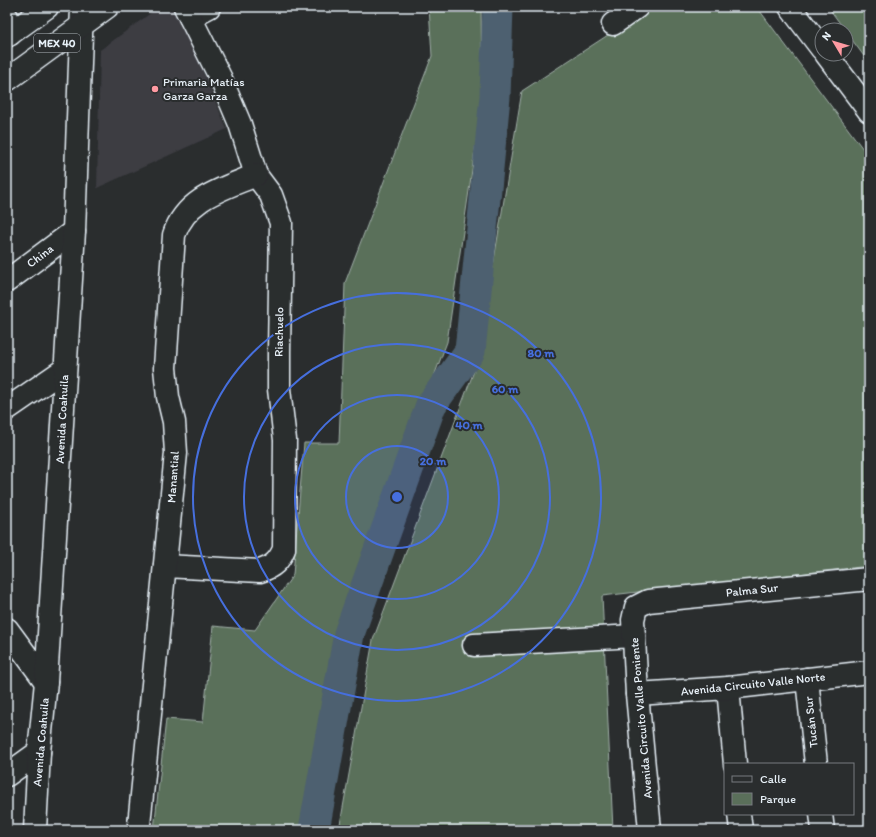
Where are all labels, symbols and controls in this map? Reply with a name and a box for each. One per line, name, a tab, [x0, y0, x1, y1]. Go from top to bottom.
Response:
north arrow	[814, 22, 854, 62]
text: N	[819, 29, 834, 43]
road number: MEX 40	[34, 34, 80, 52]
place label: Primaria Matías Garza Garza	[163, 75, 245, 103]
marker: Primaria Matías Garza Garza	[150, 84, 160, 94]
street label: China	[24, 241, 56, 270]
street label: Riachuelo	[272, 307, 286, 357]
text: 80 m	[528, 346, 555, 360]
street label: Avenida Coahuila	[53, 374, 71, 464]
text: 60 m	[492, 382, 519, 396]
text: 40 m	[455, 418, 484, 432]
street label: Manantial	[164, 450, 182, 503]
text: 20 m	[420, 454, 447, 468]
centre of rings	[390, 490, 404, 504]
street label: Palma Sur	[725, 580, 779, 600]
street label: Avenida Circuito Valle Poniente	[627, 637, 655, 799]
street label: Avenida Circuito Valle Norte	[680, 669, 826, 699]
street label: Tucán Sur	[801, 695, 821, 748]
street label: Avenida Coahuila	[30, 697, 52, 787]
legend	[724, 763, 854, 815]
text: Calle	[760, 772, 787, 786]
text: Parque	[760, 792, 796, 806]

